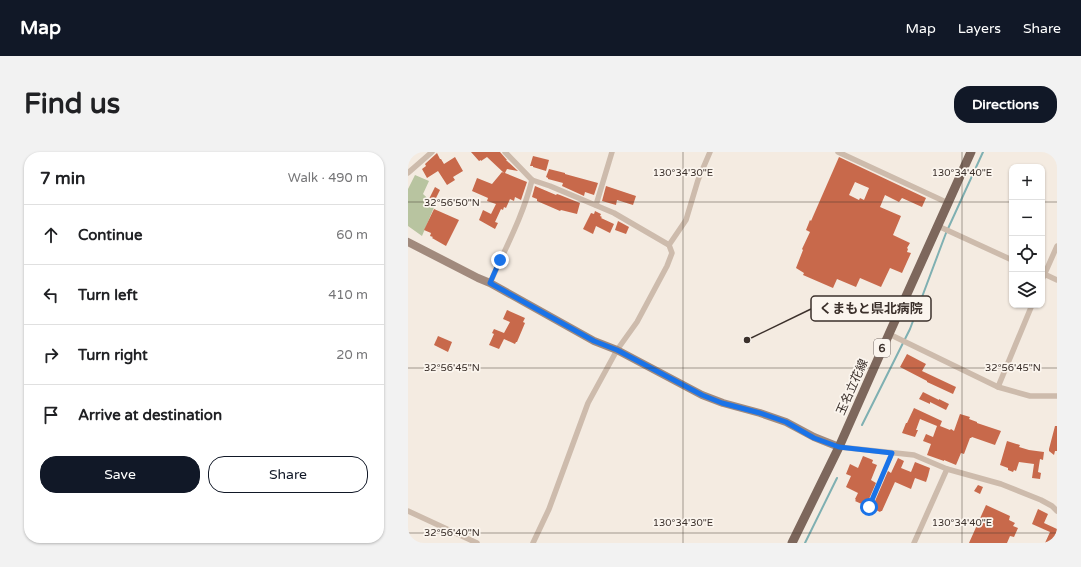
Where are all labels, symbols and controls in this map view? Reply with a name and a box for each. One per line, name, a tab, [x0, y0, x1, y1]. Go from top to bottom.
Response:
text: Map	[20, 17, 61, 39]
text: Map	[906, 20, 936, 37]
text: Layers	[958, 20, 1001, 37]
text: Share	[1023, 20, 1061, 37]
button: Directions	[954, 86, 1057, 123]
text: Find us	[24, 87, 120, 121]
map controls	[1009, 164, 1045, 308]
button: +	[1009, 164, 1045, 200]
text: 130°34'30"E	[653, 167, 713, 179]
text: 130°34'40"E	[932, 167, 992, 179]
text: 7 min	[40, 168, 85, 189]
text: Walk · 490 m	[288, 170, 368, 186]
text: 32°56'50"N	[424, 197, 480, 209]
button: −	[1009, 200, 1045, 236]
icon: ahead	[40, 224, 62, 246]
text: Continue	[78, 226, 142, 244]
text: 60 m	[336, 227, 368, 243]
button: locate	[1009, 236, 1045, 272]
route end	[491, 251, 509, 269]
button: layers	[1009, 272, 1045, 308]
icon: left	[40, 284, 62, 306]
text: Turn left	[78, 286, 138, 304]
text: 410 m	[328, 287, 368, 303]
callout: くまもと県北病院	[811, 296, 931, 321]
text: くまもと県北病院	[819, 301, 923, 317]
road number: 6	[874, 339, 890, 357]
icon: right	[40, 344, 62, 366]
text: Turn right	[78, 346, 148, 364]
text: 20 m	[336, 347, 368, 363]
street label: 玉名立花線	[833, 357, 871, 417]
text: 32°56'45"N	[424, 362, 480, 374]
text: 32°56'45"N	[985, 362, 1041, 374]
icon: arrive	[40, 404, 62, 426]
text: Arrive at destination	[78, 406, 222, 424]
button: Save	[40, 456, 200, 493]
button: Share	[208, 456, 368, 493]
route start	[860, 498, 878, 516]
text: 130°34'30"E	[653, 517, 713, 529]
text: 130°34'40"E	[932, 517, 992, 529]
text: 32°56'40"N	[424, 527, 480, 539]

